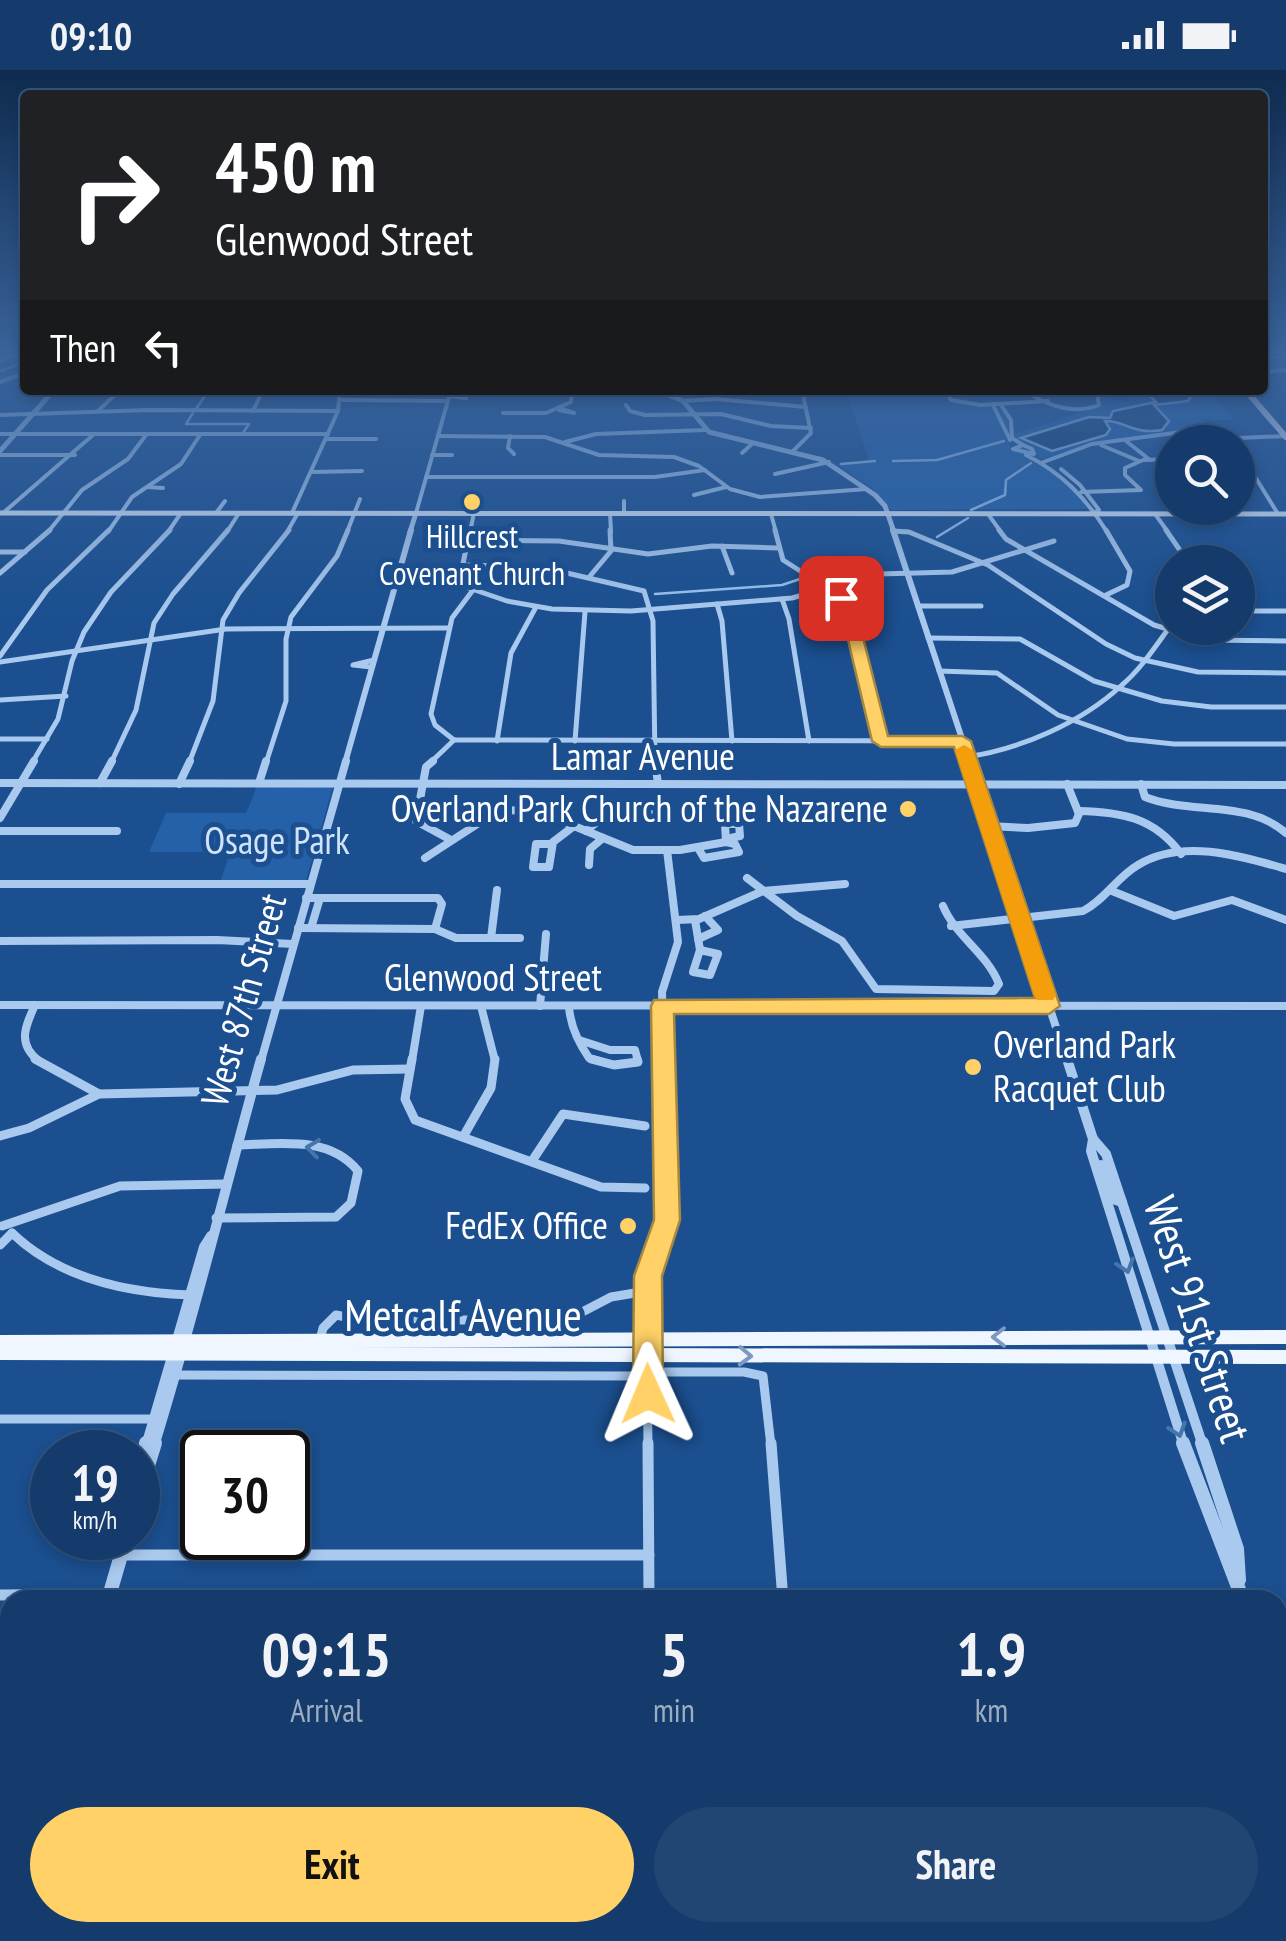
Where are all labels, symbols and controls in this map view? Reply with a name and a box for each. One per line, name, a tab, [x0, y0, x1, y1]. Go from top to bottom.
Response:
text: 09:10	[50, 11, 132, 60]
text: 450 m	[215, 121, 376, 211]
icon: right	[50, 130, 180, 260]
text: Glenwood Street	[215, 209, 473, 267]
icon: left	[136, 320, 191, 375]
text: Then	[50, 323, 116, 372]
map controls	[1155, 425, 1255, 645]
button: search	[1155, 425, 1255, 525]
marker: Hillcrest Covenant Church	[461, 491, 483, 513]
place label: Hillcrest Covenant Church	[379, 515, 565, 594]
button: layers	[1155, 545, 1255, 645]
pin	[799, 556, 884, 641]
icon: arrive	[814, 571, 869, 626]
street label: Lamar Avenue	[551, 731, 735, 780]
place label: Overland Park Church of the Nazarene	[391, 783, 888, 832]
marker: Overland Park Church of the Nazarene	[897, 798, 919, 820]
park label: Osage Park	[204, 815, 350, 864]
street label: West 87th Street	[189, 887, 296, 1112]
street label: Glenwood Street	[384, 952, 603, 1001]
place label: Overland Park Racquet Club	[993, 1019, 1176, 1112]
marker: Overland Park Racquet Club	[962, 1056, 984, 1078]
one-way arrow	[305, 1138, 321, 1159]
street label: West 91st Street	[1132, 1188, 1266, 1450]
place label: FedEx Office	[445, 1200, 608, 1249]
marker: FedEx Office	[617, 1215, 639, 1237]
one-way arrow	[1115, 1256, 1135, 1273]
street label: Metcalf Avenue	[344, 1285, 582, 1343]
one-way arrow	[991, 1326, 1006, 1348]
position arrow	[596, 1342, 700, 1446]
one-way arrow	[737, 1345, 753, 1366]
one-way arrow	[1167, 1421, 1187, 1438]
speed limit sign: 30	[180, 1430, 310, 1560]
text: 19	[71, 1450, 119, 1515]
text: km/h	[73, 1504, 117, 1536]
text: 09:15	[262, 1615, 391, 1693]
text: 5	[659, 1615, 688, 1693]
text: 1.9	[956, 1615, 1026, 1693]
text: Arrival	[290, 1689, 363, 1731]
text: min	[653, 1689, 695, 1731]
text: km	[975, 1689, 1008, 1731]
button: Exit	[30, 1807, 634, 1922]
button: Share	[654, 1807, 1258, 1922]

